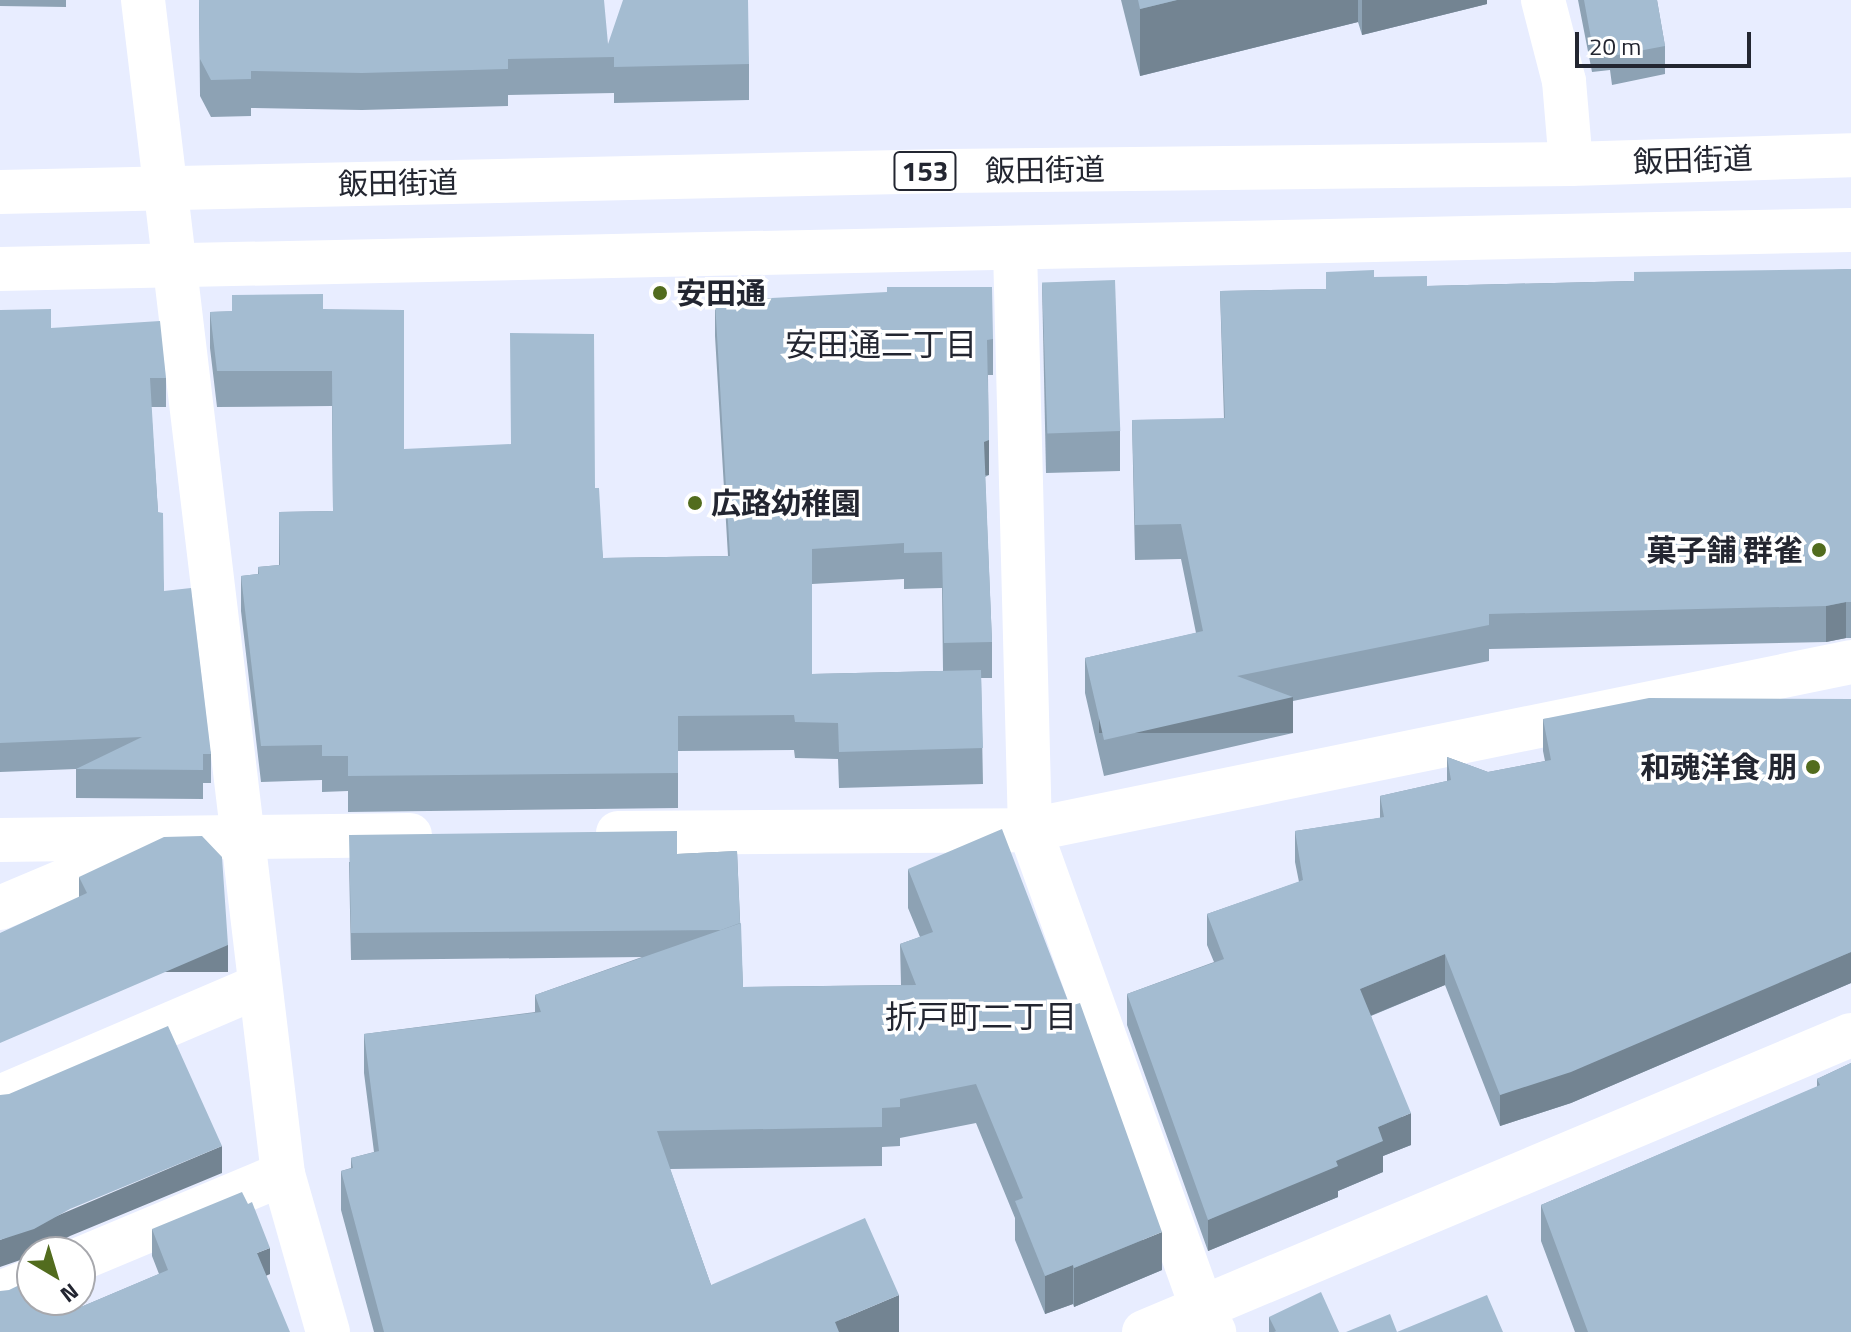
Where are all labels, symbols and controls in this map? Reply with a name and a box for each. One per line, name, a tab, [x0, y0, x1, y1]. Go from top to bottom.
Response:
scale bar	[1579, 16, 1755, 66]
text: 20 m	[1589, 28, 1641, 64]
street label: 飯田街道	[1632, 140, 1754, 180]
road number: 153	[893, 147, 957, 195]
street label: 飯田街道	[985, 151, 1105, 189]
street label: 飯田街道	[338, 164, 458, 202]
place label: 安田通	[676, 275, 766, 311]
marker: 安田通	[651, 284, 669, 302]
district label: 安田通二丁目	[785, 325, 977, 363]
place label: 広路幼稚園	[711, 485, 861, 521]
marker: 広路幼稚園	[686, 494, 704, 512]
place label: 菓子舗 群雀	[1646, 532, 1803, 568]
marker: 菓子舗 群雀	[1810, 541, 1828, 559]
place label: 和魂洋食 朋	[1640, 749, 1797, 785]
marker: 和魂洋食 朋	[1804, 758, 1822, 776]
district label: 折戸町二丁目	[885, 997, 1077, 1035]
north arrow	[16, 1236, 96, 1316]
text: N	[53, 1275, 86, 1311]

